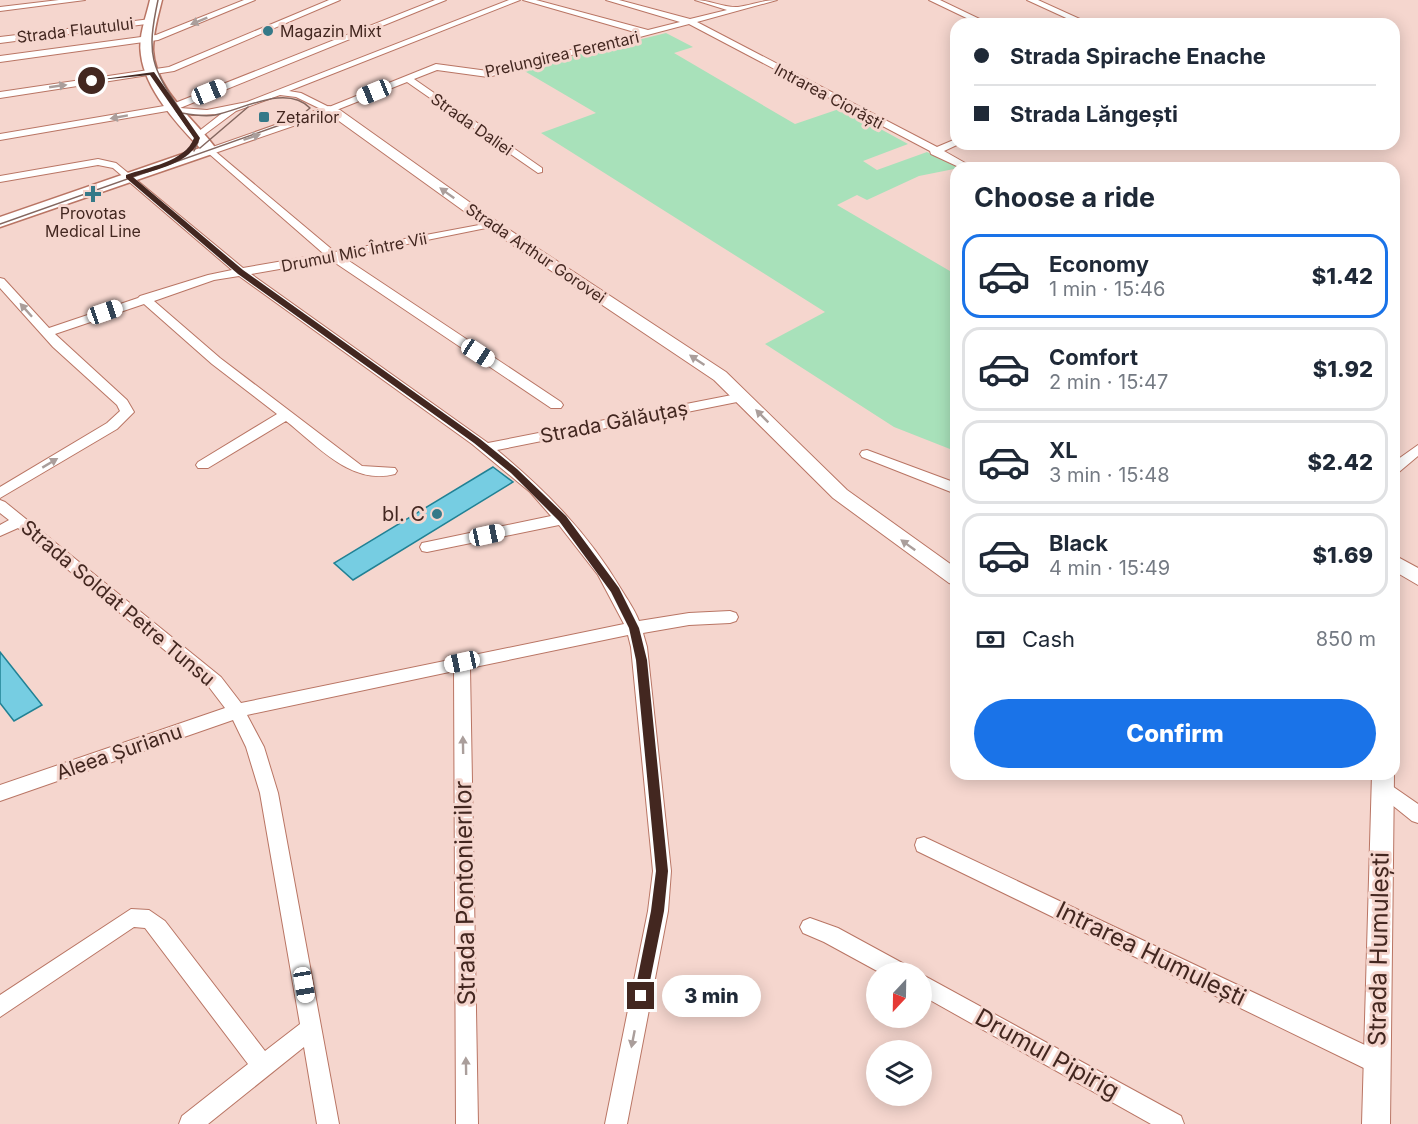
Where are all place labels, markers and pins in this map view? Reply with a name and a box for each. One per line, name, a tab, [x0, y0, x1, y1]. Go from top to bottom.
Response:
place label: Magazin Mixt	[280, 21, 382, 41]
marker: Magazin Mixt	[261, 24, 275, 38]
place label: Zețarilor	[276, 107, 339, 127]
marker: Zețarilor	[257, 110, 271, 124]
marker: Provotas Medical Line	[86, 187, 100, 201]
place label: Provotas Medical Line	[45, 203, 141, 241]
place label: bl. C	[382, 502, 425, 526]
marker: bl. C	[430, 507, 444, 521]

